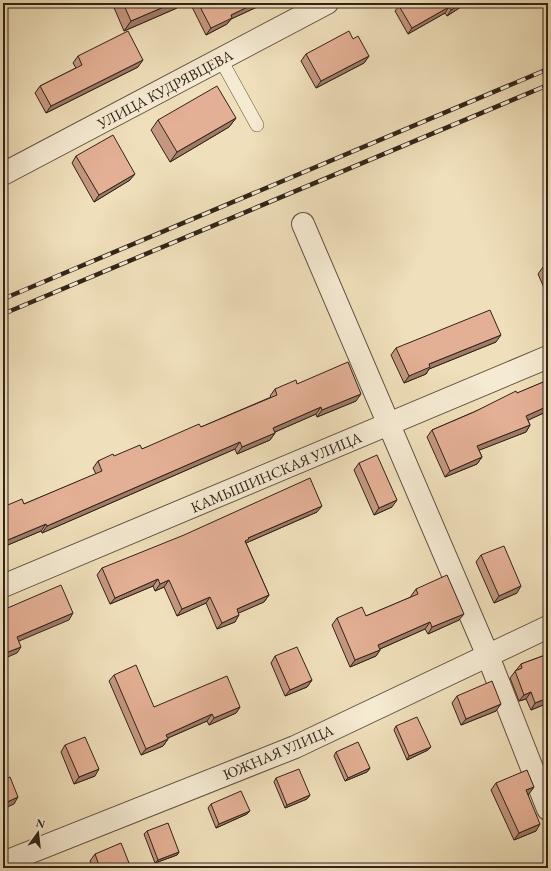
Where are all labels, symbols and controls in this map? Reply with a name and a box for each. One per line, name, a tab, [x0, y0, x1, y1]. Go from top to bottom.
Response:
street label: УЛИЦА КУДРЯВЦЕВА	[93, 45, 237, 133]
street label: КАМЫШИНСКАЯ УЛИЦА	[188, 427, 365, 517]
street label: ЮЖНАЯ УЛИЦА	[220, 720, 337, 784]
north arrow	[18, 813, 58, 853]
text: N	[34, 815, 47, 831]

